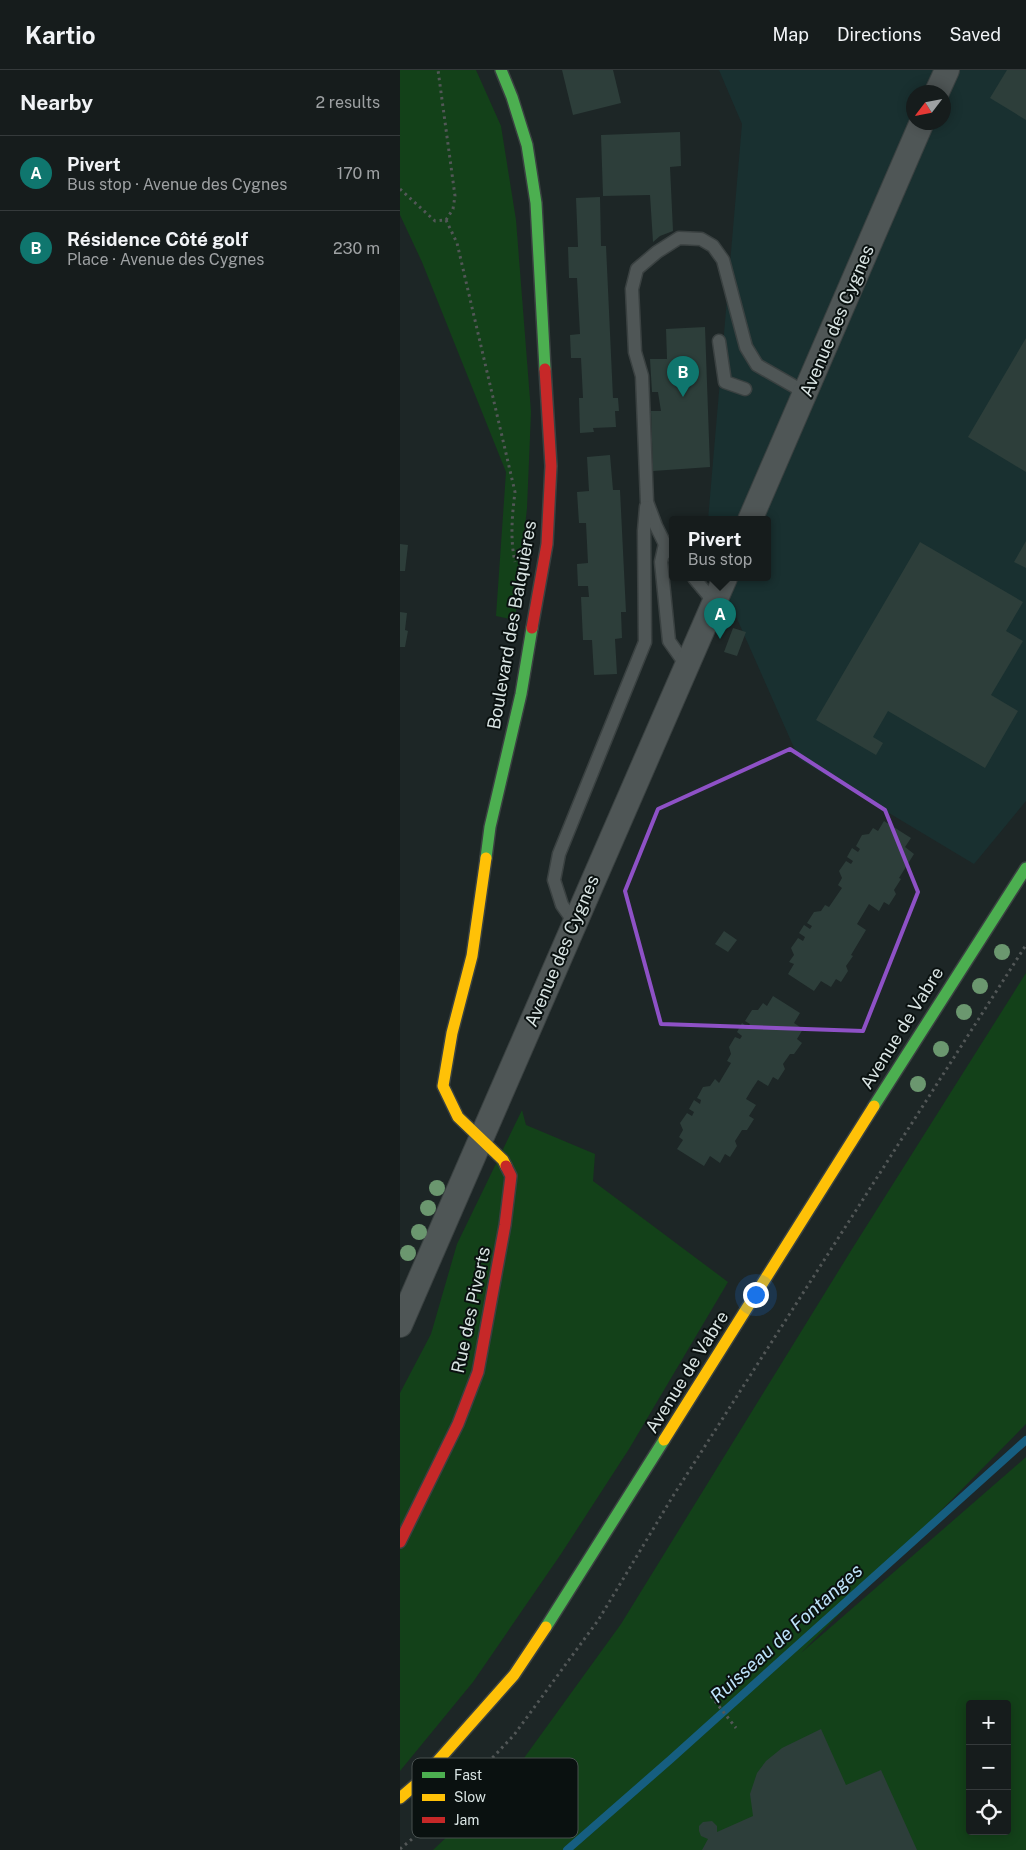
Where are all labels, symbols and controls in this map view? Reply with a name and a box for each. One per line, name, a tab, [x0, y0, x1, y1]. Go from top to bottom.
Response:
text: Kartio	[25, 21, 96, 49]
text: Map	[772, 24, 809, 45]
text: Directions	[837, 24, 922, 45]
text: Saved	[950, 24, 1001, 45]
north arrow	[906, 85, 951, 130]
text: Nearby	[20, 90, 93, 115]
text: 2 results	[315, 93, 380, 112]
text: Pivert	[67, 153, 121, 175]
text: A	[30, 164, 42, 183]
text: 170 m	[337, 164, 380, 183]
text: Bus stop · Avenue des Cygnes	[67, 175, 287, 194]
text: Résidence Côté golf	[67, 228, 248, 250]
text: B	[31, 239, 41, 258]
text: 230 m	[333, 239, 380, 258]
street label: Avenue des Cygnes	[795, 242, 878, 400]
text: Place · Avenue des Cygnes	[67, 250, 264, 269]
pin: B	[667, 356, 699, 397]
popup	[669, 516, 771, 581]
street label: Boulevard des Balquières	[483, 519, 540, 731]
text: Pivert	[688, 528, 741, 550]
text: Bus stop	[688, 550, 752, 569]
pin: A	[704, 598, 736, 639]
street label: Avenue des Cygnes	[520, 872, 603, 1030]
street label: Avenue de Vabre	[856, 963, 948, 1093]
street label: Rue des Piverts	[447, 1245, 494, 1375]
your location	[743, 1282, 769, 1308]
street label: Avenue de Vabre	[641, 1307, 733, 1437]
water label: Ruisseau de Fontanges	[706, 1559, 866, 1707]
map controls	[966, 1700, 1011, 1835]
button: +	[966, 1700, 1011, 1745]
button: −	[966, 1745, 1011, 1790]
legend	[412, 1758, 578, 1838]
text: Fast	[454, 1767, 482, 1783]
text: Slow	[454, 1789, 486, 1805]
button: locate	[966, 1790, 1011, 1835]
text: Jam	[454, 1812, 479, 1828]

